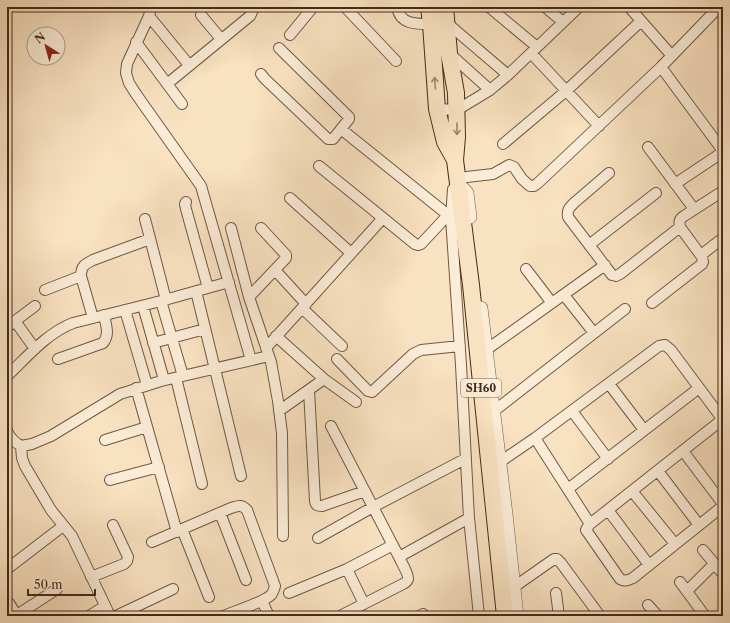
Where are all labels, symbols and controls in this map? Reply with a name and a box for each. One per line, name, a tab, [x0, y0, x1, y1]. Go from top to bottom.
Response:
north arrow	[26, 26, 66, 66]
text: N	[32, 29, 48, 46]
one-way arrow	[432, 77, 439, 90]
one-way arrow	[453, 122, 461, 135]
road number: SH60	[461, 379, 501, 397]
scale bar	[28, 571, 95, 597]
text: 50 m	[34, 577, 63, 592]

